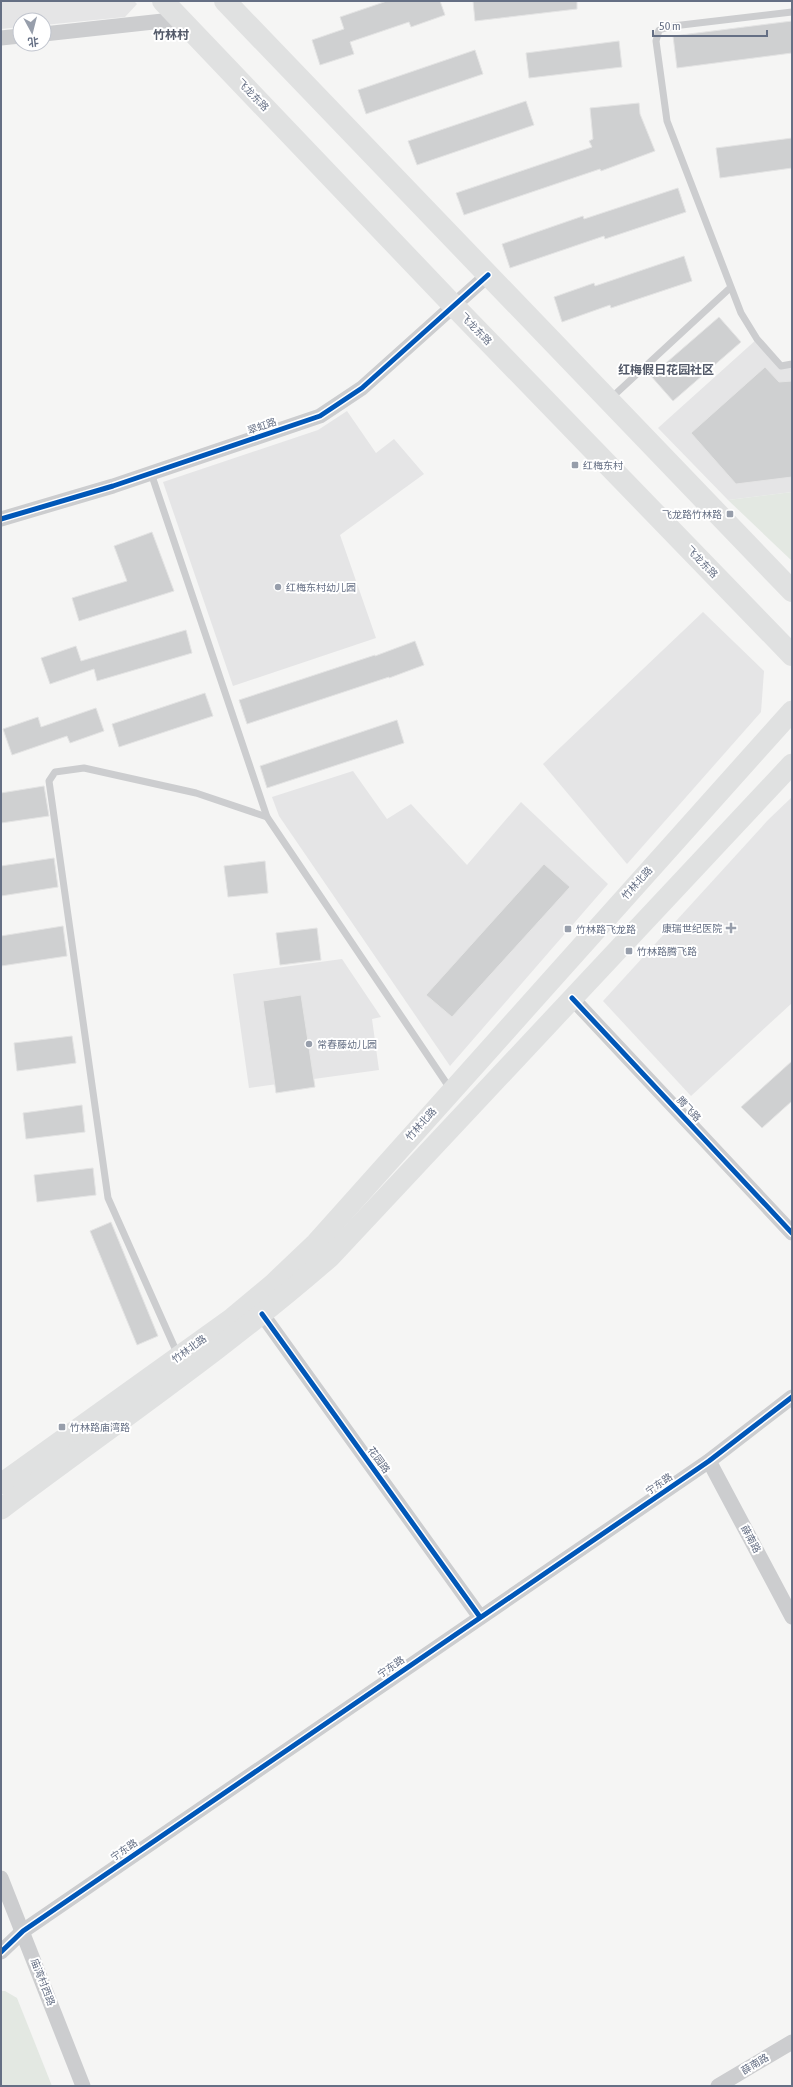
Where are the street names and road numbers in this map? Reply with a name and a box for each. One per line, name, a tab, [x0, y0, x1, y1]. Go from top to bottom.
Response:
street label: 飞龙东路	[235, 77, 271, 113]
street label: 飞龙东路	[458, 311, 494, 347]
street label: 翠虹路	[246, 416, 278, 436]
street label: 飞龙东路	[684, 544, 720, 580]
street label: 竹林北路	[620, 864, 654, 902]
street label: 腾飞路	[675, 1094, 703, 1124]
street label: 竹林北路	[404, 1105, 438, 1143]
street label: 竹林北路	[170, 1333, 208, 1365]
street label: 花园路	[366, 1445, 392, 1475]
street label: 宁东路	[643, 1471, 675, 1497]
street label: 薛南路	[739, 1523, 763, 1555]
street label: 宁东路	[375, 1654, 407, 1680]
street label: 宁东路	[108, 1837, 140, 1863]
street label: 庙湾村西路	[29, 1957, 57, 2007]
street label: 薛南路	[739, 2052, 771, 2076]

